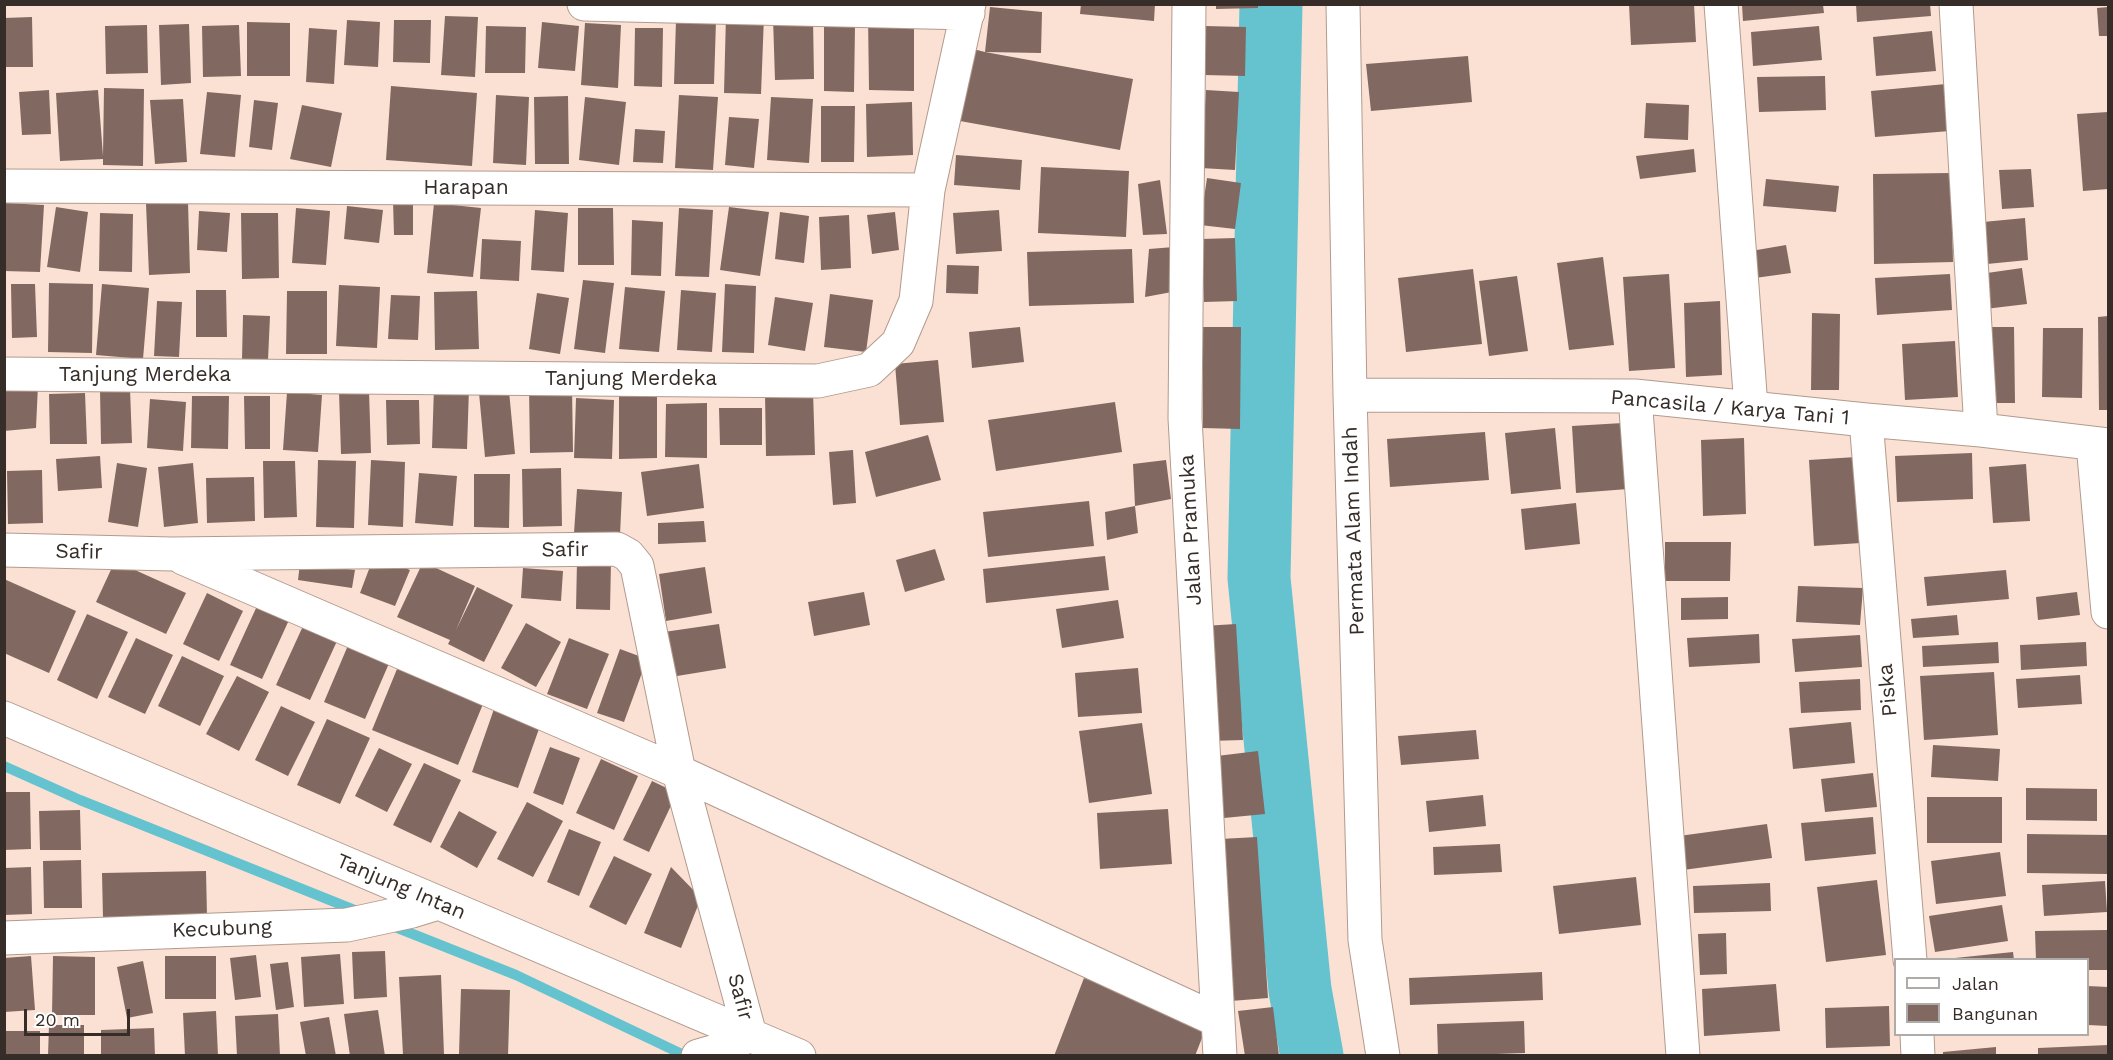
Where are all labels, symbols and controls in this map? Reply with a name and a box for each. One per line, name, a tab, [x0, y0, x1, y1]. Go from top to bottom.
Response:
street label: Harapan	[423, 175, 509, 201]
street label: Tanjung Merdeka	[59, 362, 231, 388]
street label: Tanjung Merdeka	[545, 366, 717, 392]
street label: Pancasila / Karya Tani 1	[1609, 385, 1851, 431]
street label: Permata Alam Indah	[1338, 426, 1370, 636]
street label: Jalan Pramuka	[1174, 454, 1208, 606]
street label: Safir	[541, 537, 589, 563]
street label: Safir	[55, 539, 103, 565]
street label: Piska	[1873, 662, 1903, 718]
street label: Tanjung Intan	[333, 848, 469, 926]
street label: Kecubung	[172, 915, 272, 943]
legend	[1894, 958, 2089, 1036]
street label: Safir	[722, 971, 758, 1023]
text: Jalan	[1952, 973, 1999, 994]
scale bar	[27, 997, 134, 1035]
text: Bangunan	[1952, 1003, 2038, 1024]
text: 20 m	[35, 1009, 80, 1030]

